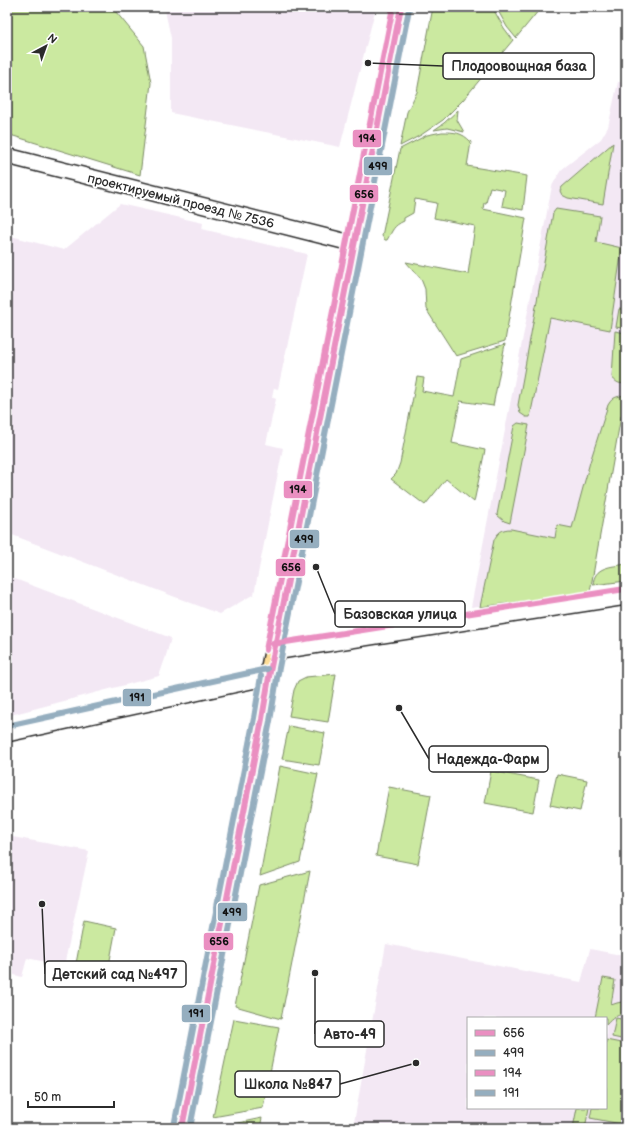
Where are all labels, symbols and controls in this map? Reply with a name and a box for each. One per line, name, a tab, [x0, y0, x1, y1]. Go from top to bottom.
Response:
north arrow	[26, 26, 66, 66]
text: N	[45, 31, 60, 46]
callout: Плодоовощная база	[443, 53, 594, 79]
text: Плодоовощная база	[451, 58, 588, 75]
line badge: 194	[352, 129, 382, 148]
text: 194	[358, 132, 376, 145]
line badge: 499	[363, 156, 393, 176]
text: 499	[368, 160, 388, 173]
street label: проектируемый проезд № 7536	[86, 170, 276, 232]
line badge: 656	[349, 184, 379, 203]
text: 656	[354, 188, 374, 201]
line badge: 194	[283, 480, 313, 499]
text: 194	[289, 483, 307, 496]
line badge: 499	[289, 529, 320, 549]
text: 499	[294, 533, 314, 546]
line badge: 656	[275, 558, 306, 577]
text: 656	[281, 561, 301, 574]
callout: Базовская улица	[335, 601, 465, 627]
text: Базовская улица	[343, 606, 458, 623]
line badge: 191	[122, 688, 152, 707]
text: 191	[129, 691, 145, 704]
callout: Надежда-Фарм	[429, 746, 548, 772]
text: Надежда-Фарм	[436, 751, 540, 768]
line badge: 499	[217, 902, 248, 922]
text: 499	[222, 906, 242, 919]
line badge: 656	[203, 932, 234, 951]
text: 656	[209, 935, 229, 948]
callout: Детский сад №497	[45, 961, 186, 987]
text: Детский сад №497	[52, 966, 178, 983]
line badge: 191	[181, 1004, 211, 1023]
text: 191	[188, 1007, 204, 1020]
legend	[467, 1017, 607, 1109]
callout: Авто-49	[315, 1021, 384, 1047]
text: Авто-49	[323, 1026, 376, 1043]
text: 656	[503, 1026, 525, 1041]
text: 499	[503, 1046, 524, 1061]
text: 194	[503, 1066, 523, 1081]
callout: Школа №847	[235, 1071, 340, 1097]
text: Школа №847	[244, 1076, 333, 1093]
scale bar	[28, 1083, 114, 1109]
text: 191	[503, 1086, 519, 1101]
text: 50 m	[34, 1090, 61, 1105]

